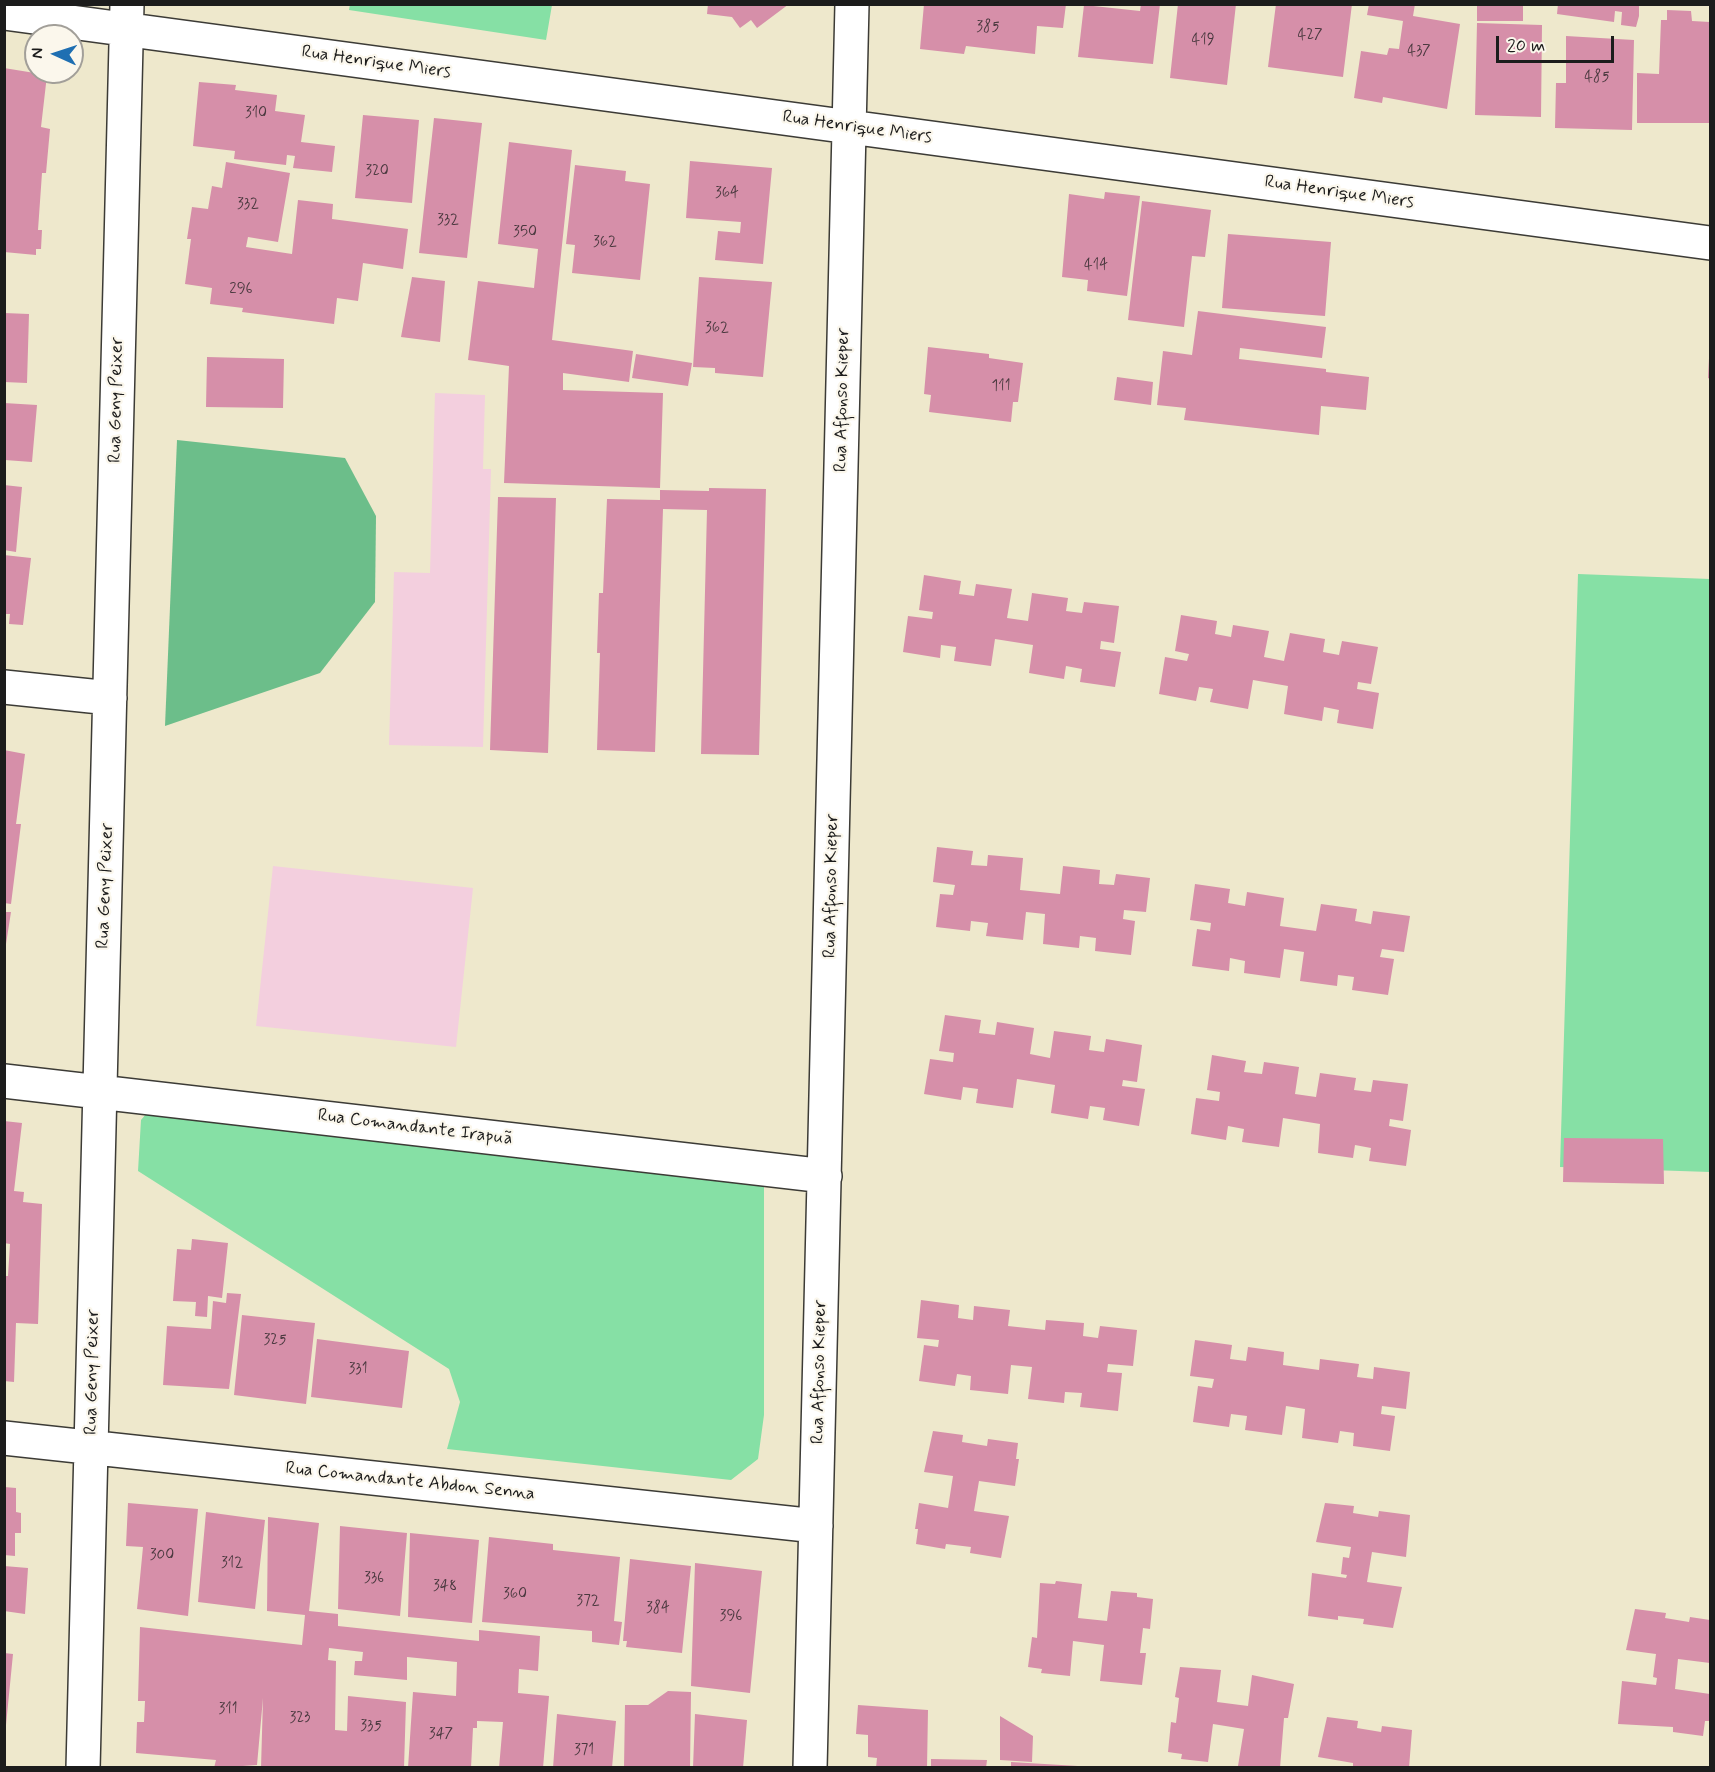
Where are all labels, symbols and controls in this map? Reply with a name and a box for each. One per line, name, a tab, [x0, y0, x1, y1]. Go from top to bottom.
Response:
house number: 385	[976, 19, 1000, 37]
north arrow	[24, 24, 84, 84]
scale bar	[1499, 24, 1618, 62]
house number: 427	[1297, 27, 1323, 45]
house number: 419	[1191, 32, 1215, 50]
text: 20 m	[1507, 34, 1545, 58]
street label: Rua Henrique Miers	[300, 42, 452, 84]
house number: 437	[1407, 43, 1431, 61]
text: N	[27, 47, 48, 59]
house number: 485	[1584, 69, 1610, 87]
house number: 310	[245, 105, 267, 123]
street label: Rua Henrique Miers	[781, 107, 933, 149]
house number: 320	[365, 163, 389, 181]
street label: Rua Henrique Miers	[1263, 172, 1415, 214]
house number: 364	[715, 185, 739, 203]
house number: 332	[237, 196, 259, 214]
house number: 332	[437, 212, 459, 230]
house number: 350	[513, 224, 537, 242]
house number: 362	[593, 234, 617, 252]
house number: 414	[1084, 257, 1108, 275]
house number: 296	[229, 281, 253, 299]
house number: 362	[705, 320, 729, 338]
street label: Rua Affonso Kieper	[831, 328, 855, 472]
street label: Rua Geny Peixer	[105, 337, 129, 463]
house number: 111	[992, 378, 1010, 396]
street label: Rua Affonso Kieper	[820, 814, 844, 958]
street label: Rua Geny Peixer	[93, 823, 119, 949]
street label: Rua Comandante Irapuã	[316, 1105, 514, 1151]
street label: Rua Affonso Kieper	[808, 1300, 832, 1444]
street label: Rua Geny Peixer	[81, 1309, 105, 1435]
house number: 325	[263, 1332, 287, 1350]
house number: 331	[349, 1361, 367, 1379]
street label: Rua Comandante Abdon Senna	[284, 1458, 536, 1506]
house number: 300	[150, 1547, 174, 1565]
house number: 312	[221, 1555, 243, 1573]
house number: 336	[364, 1570, 384, 1588]
house number: 348	[433, 1578, 457, 1596]
house number: 360	[503, 1586, 527, 1604]
house number: 372	[576, 1593, 600, 1611]
house number: 384	[646, 1600, 670, 1618]
house number: 396	[720, 1608, 742, 1626]
house number: 311	[218, 1701, 238, 1719]
house number: 323	[290, 1710, 310, 1728]
house number: 335	[360, 1718, 382, 1736]
house number: 347	[429, 1726, 453, 1744]
house number: 371	[574, 1742, 594, 1760]

